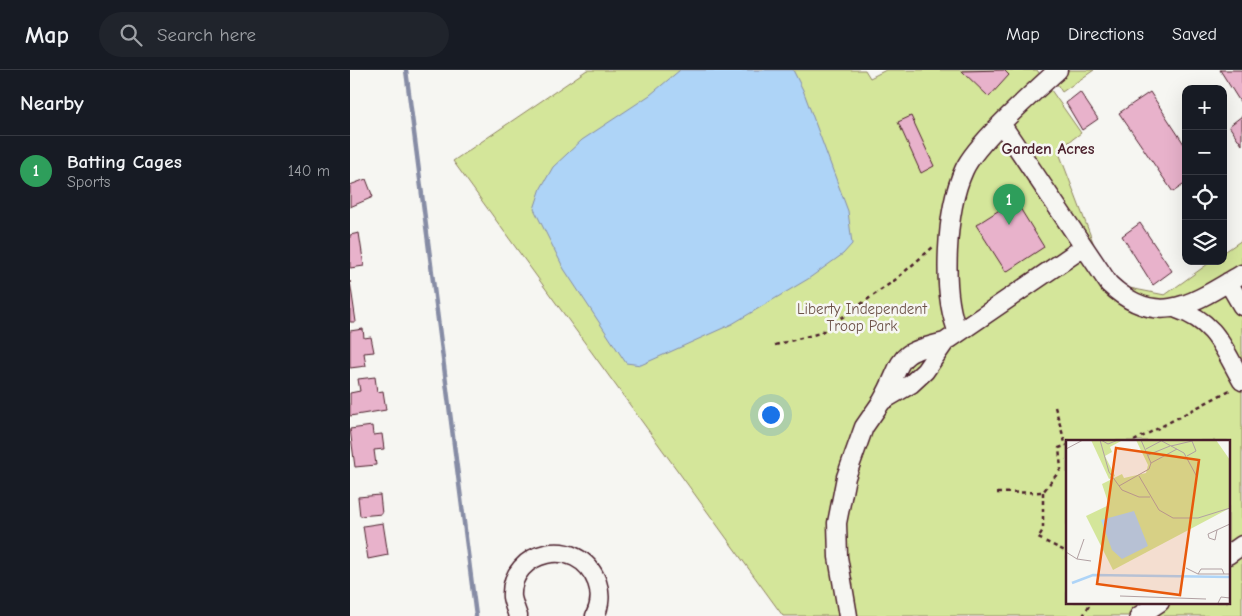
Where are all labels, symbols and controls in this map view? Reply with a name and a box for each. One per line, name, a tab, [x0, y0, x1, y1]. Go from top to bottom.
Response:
search box	[99, 12, 449, 57]
text: Map	[25, 21, 69, 49]
icon: search	[117, 21, 145, 49]
text: Search here	[157, 24, 256, 46]
text: Map	[1006, 24, 1040, 45]
text: Directions	[1068, 24, 1144, 45]
text: Saved	[1172, 24, 1217, 45]
map controls	[1182, 85, 1227, 265]
button: +	[1182, 85, 1227, 130]
text: Nearby	[20, 91, 84, 115]
button: −	[1182, 130, 1227, 175]
district label: Garden Acres	[1002, 140, 1095, 158]
text: Batting Cages	[67, 151, 182, 173]
text: 1	[33, 162, 39, 180]
text: 140 m	[288, 162, 330, 180]
text: Sports	[67, 173, 110, 191]
button: locate	[1182, 175, 1227, 220]
pin: 1	[993, 184, 1025, 225]
button: layers	[1182, 220, 1227, 265]
park label: Liberty Independent Troop Park	[797, 300, 928, 335]
your location	[758, 402, 784, 428]
inset map	[1066, 440, 1230, 604]

